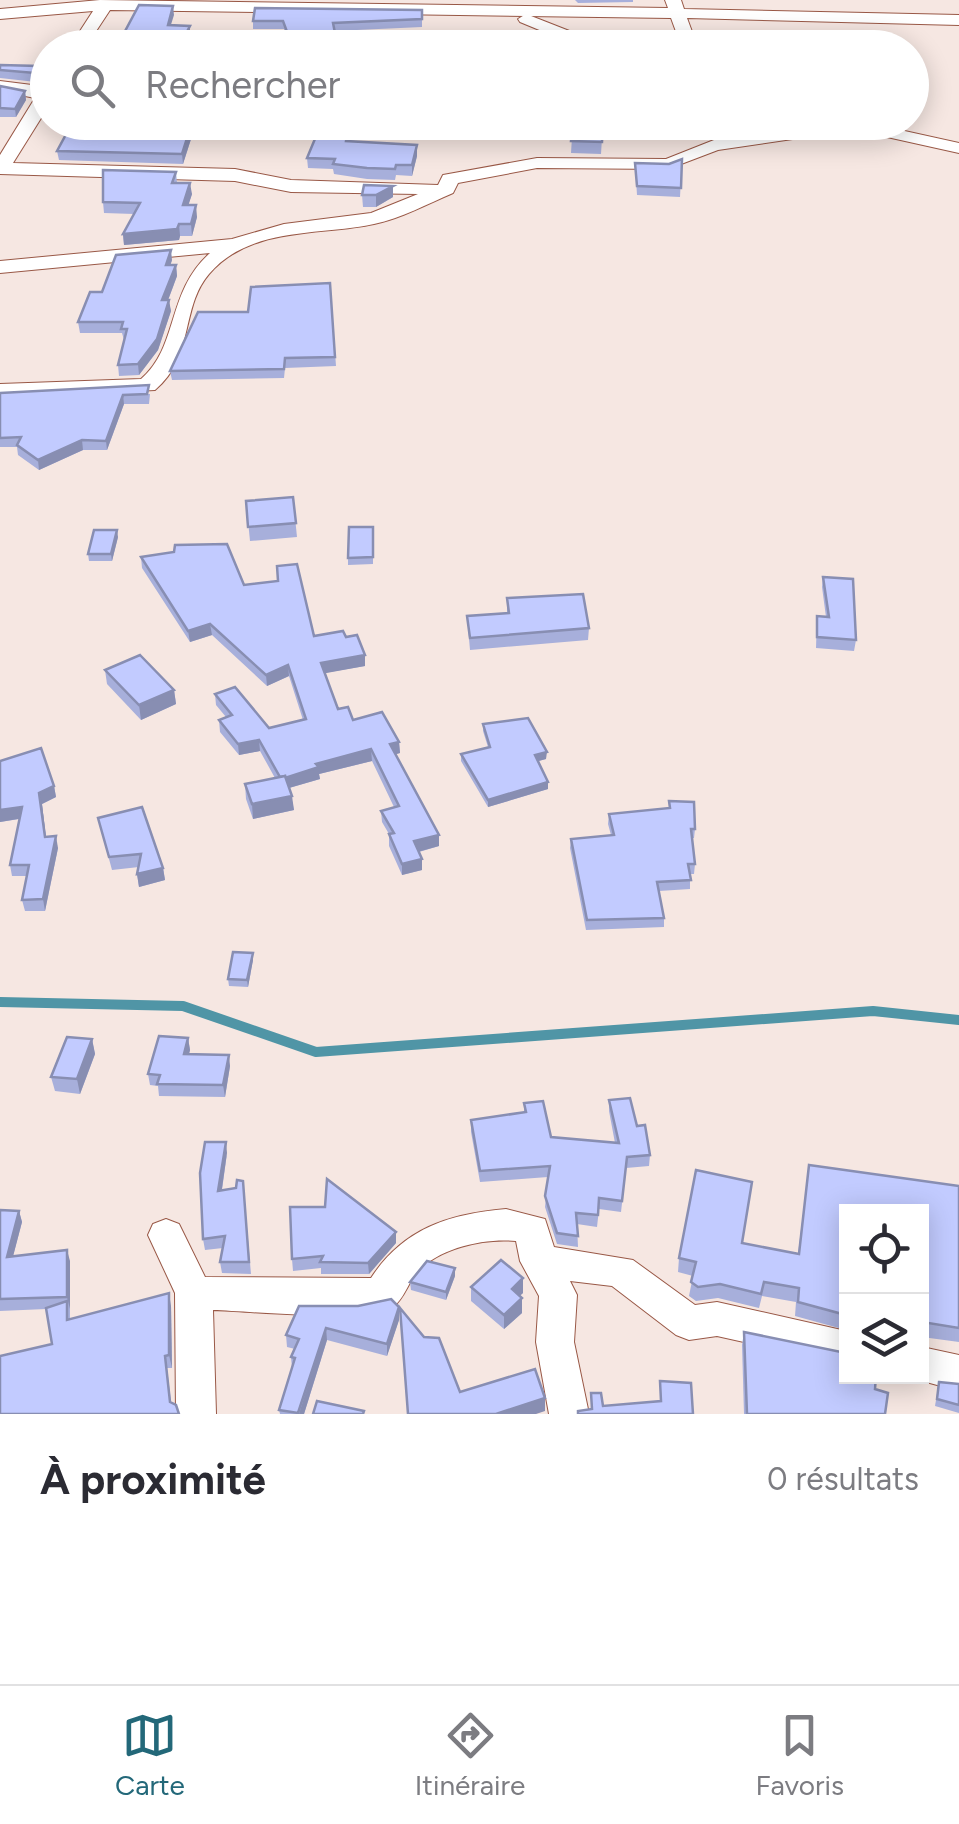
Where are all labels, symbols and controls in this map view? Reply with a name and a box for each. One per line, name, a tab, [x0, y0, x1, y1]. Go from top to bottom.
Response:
search box	[30, 30, 929, 140]
icon: search	[65, 58, 120, 113]
text: Rechercher	[145, 62, 340, 108]
map controls	[839, 1204, 929, 1384]
button: locate	[839, 1204, 929, 1294]
button: layers	[839, 1294, 929, 1384]
text: À proximité	[40, 1454, 266, 1505]
text: 0 résultats	[767, 1460, 919, 1498]
tab: Carte	[115, 1708, 185, 1802]
tab: Itinéraire	[415, 1708, 525, 1802]
tab: Favoris	[755, 1708, 844, 1802]

